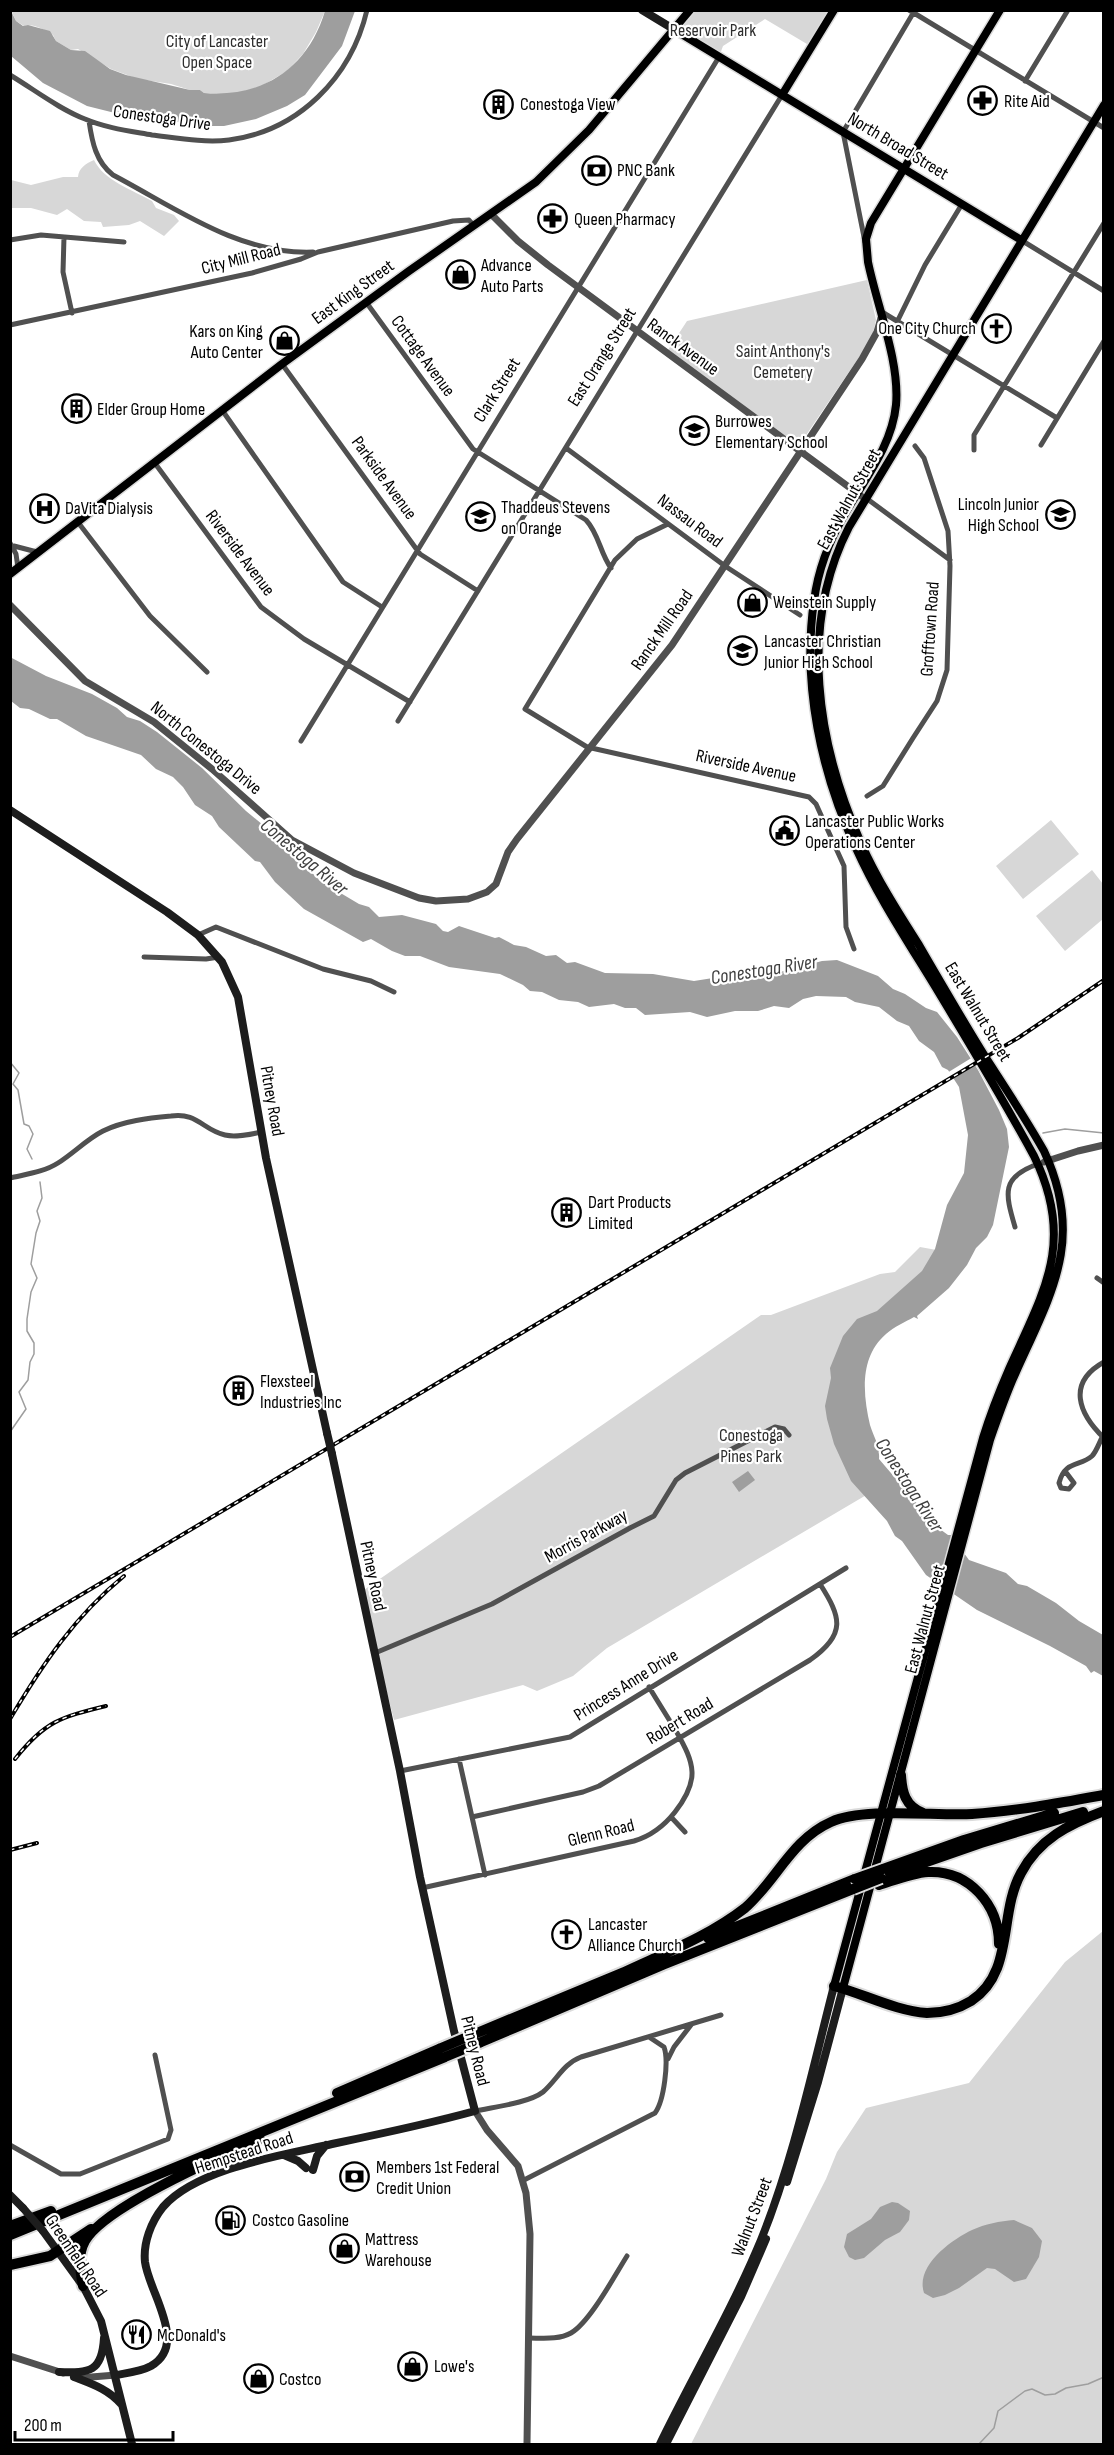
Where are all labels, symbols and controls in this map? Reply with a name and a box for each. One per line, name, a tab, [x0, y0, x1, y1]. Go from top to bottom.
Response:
park label: Reservoir Park	[670, 20, 756, 41]
park label: City of Lancaster Open Space	[166, 31, 268, 73]
pharmacy icon: Rite Aid	[967, 85, 999, 117]
building icon: Conestoga View	[483, 88, 515, 120]
place label: Rite Aid	[1004, 91, 1050, 112]
place label: Conestoga View	[520, 94, 616, 115]
street label: Conestoga Drive	[112, 101, 212, 135]
street label: North Broad Street	[844, 108, 953, 185]
bank icon: PNC Bank	[580, 154, 612, 186]
place label: PNC Bank	[617, 160, 675, 181]
pharmacy icon: Queen Pharmacy	[537, 203, 569, 235]
place label: Queen Pharmacy	[574, 209, 675, 230]
street label: City Mill Road	[199, 239, 283, 279]
street label: East King Street	[308, 255, 398, 329]
place label: Advance Auto Parts	[480, 255, 543, 297]
shop icon: Advance Auto Parts	[444, 259, 476, 291]
street label: East Orange Street	[563, 303, 641, 410]
street label: Cottage Avenue	[387, 311, 459, 401]
church icon: One City Church	[981, 312, 1013, 344]
street label: Ranck Avenue	[643, 314, 723, 380]
place label: One City Church	[878, 318, 976, 339]
place label: Kars on King Auto Center	[189, 321, 263, 363]
shop icon: Kars on King Auto Center	[268, 325, 300, 357]
park label: Saint Anthony's Cemetery	[736, 341, 830, 383]
street label: Clark Street	[469, 354, 525, 426]
building icon: Elder Group Home	[60, 393, 92, 425]
place label: Elder Group Home	[97, 399, 205, 420]
place label: Burrowes Elementary School	[715, 411, 828, 453]
school or university icon: Burrowes Elementary School	[678, 415, 710, 447]
street label: Parkside Avenue	[347, 432, 421, 524]
street label: East Walnut Street	[813, 445, 886, 553]
street label: Nassau Road	[653, 490, 727, 552]
hospital icon: DaVita Dialysis	[28, 492, 60, 524]
place label: Lincoln Junior High School	[958, 494, 1039, 536]
place label: Thaddeus Stevens on Orange	[501, 497, 610, 539]
place label: DaVita Dialysis	[65, 498, 153, 519]
school or university icon: Lincoln Junior High School	[1044, 498, 1076, 530]
school or university icon: Thaddeus Stevens on Orange	[464, 501, 496, 533]
street label: Riverside Avenue	[201, 506, 279, 600]
street label: Grofftown Road	[916, 581, 944, 677]
street label: Ranck Mill Road	[627, 586, 697, 674]
shop icon: Weinstein Supply	[736, 586, 768, 618]
place label: Weinstein Supply	[773, 592, 876, 613]
place label: Lancaster Christian Junior High School	[763, 631, 881, 673]
school or university icon: Lancaster Christian Junior High School	[727, 635, 759, 667]
street label: North Conestoga Drive	[146, 697, 266, 799]
street label: Riverside Avenue	[694, 745, 798, 787]
place label: Lancaster Public Works Operations Center	[805, 811, 944, 853]
water label: Conestoga River	[255, 813, 354, 902]
public building icon: Lancaster Public Works Operations Center	[768, 815, 800, 847]
water label: Conestoga River	[709, 950, 820, 990]
street label: East Walnut Street	[940, 959, 1016, 1066]
street label: Pitney Road	[255, 1064, 289, 1138]
place label: Dart Products Limited	[588, 1192, 671, 1234]
building icon: Dart Products Limited	[551, 1196, 583, 1228]
place label: Flexsteel Industries Inc	[260, 1371, 342, 1413]
building icon: Flexsteel Industries Inc	[223, 1375, 255, 1407]
park label: Conestoga Pines Park	[719, 1425, 783, 1467]
water label: Conestoga River	[870, 1433, 949, 1538]
street label: Morris Parkway	[541, 1505, 631, 1567]
street label: Pitney Road	[355, 1539, 391, 1613]
street label: East Walnut Street	[900, 1562, 950, 1676]
street label: Princess Anne Drive	[570, 1645, 682, 1725]
street label: Robert Road	[643, 1693, 717, 1749]
street label: Glenn Road	[566, 1815, 636, 1851]
place label: Lancaster Alliance Church	[587, 1914, 682, 1956]
church icon: Lancaster Alliance Church	[551, 1918, 583, 1950]
street label: Pitney Road	[456, 2014, 494, 2088]
street label: Hempstead Road	[192, 2127, 296, 2179]
place label: Members 1st Federal Credit Union	[376, 2157, 499, 2199]
bank icon: Members 1st Federal Credit Union	[339, 2161, 371, 2193]
street label: Walnut Street	[727, 2174, 777, 2260]
fuel station icon: Costco Gasoline	[215, 2204, 247, 2236]
place label: Costco Gasoline	[252, 2210, 349, 2231]
street label: Greenfield Road	[41, 2211, 111, 2301]
place label: Mattress Warehouse	[365, 2229, 432, 2271]
shop icon: Mattress Warehouse	[328, 2233, 360, 2265]
restaurant icon: McDonald's	[120, 2319, 152, 2351]
place label: McDonald's	[157, 2325, 226, 2346]
shop icon: Lowe's	[397, 2350, 429, 2382]
place label: Lowe's	[434, 2356, 474, 2377]
shop icon: Costco	[242, 2363, 274, 2395]
place label: Costco	[279, 2369, 321, 2390]
scale bar	[15, 2404, 172, 2442]
text: 200 m	[24, 2415, 62, 2436]

